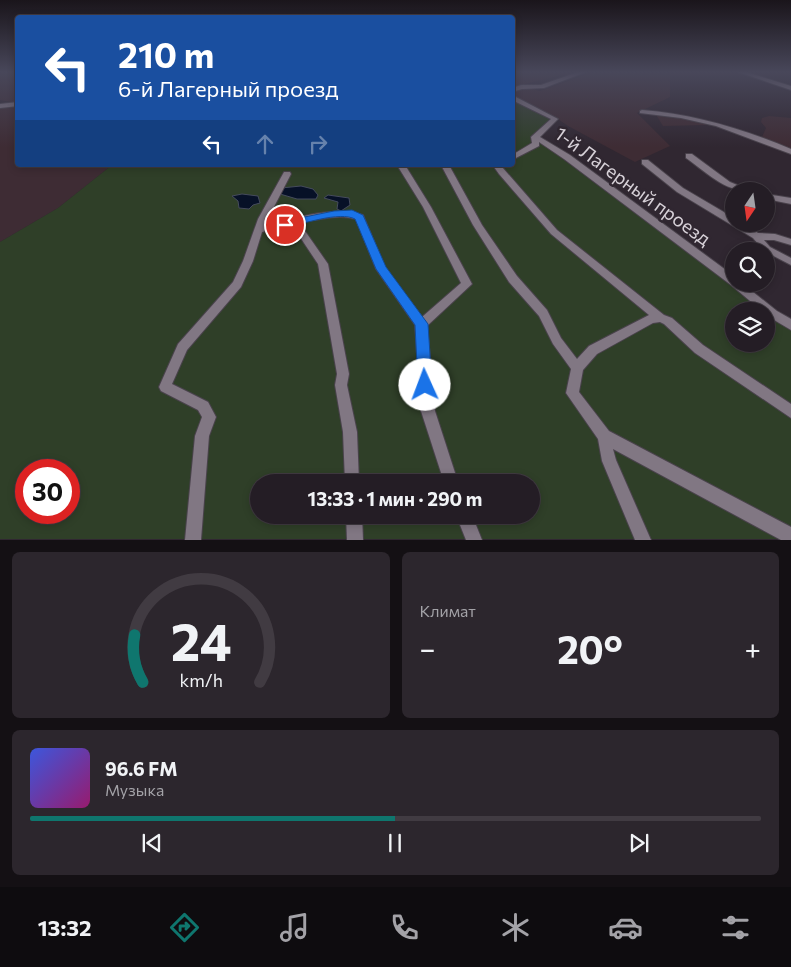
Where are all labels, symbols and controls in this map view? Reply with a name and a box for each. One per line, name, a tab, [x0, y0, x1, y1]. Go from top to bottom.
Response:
text: 210 m	[118, 32, 214, 75]
icon: left	[35, 35, 100, 100]
text: 6-й Лагерный проезд	[118, 75, 338, 102]
street label: 1-й Лагерный проезд	[551, 121, 716, 250]
icon: left	[198, 130, 226, 158]
icon: ahead	[251, 130, 279, 158]
icon: right	[304, 130, 332, 158]
north arrow	[725, 182, 775, 232]
map controls	[725, 182, 775, 352]
pin	[264, 204, 306, 246]
icon: arrive	[271, 211, 299, 239]
button: search	[725, 242, 775, 292]
button: layers	[725, 302, 775, 352]
position arrow	[398, 358, 450, 410]
speed limit sign: 30	[15, 459, 80, 524]
text: 13:33 · 1 мин · 290 m	[308, 487, 482, 510]
text: Климат	[420, 601, 476, 620]
text: 24	[170, 608, 231, 672]
text: 20°	[557, 625, 623, 672]
text: −	[420, 631, 435, 665]
text: +	[745, 631, 761, 665]
text: km/h	[179, 669, 222, 691]
text: 96.6 FM	[105, 757, 178, 780]
text: Музыка	[105, 780, 164, 799]
icon: previous	[138, 829, 166, 857]
icon: pause	[381, 829, 409, 857]
icon: next	[625, 829, 653, 857]
icon: directions	[167, 910, 202, 945]
icon: music	[277, 910, 312, 945]
icon: phone	[387, 910, 422, 945]
icon: climate	[498, 910, 533, 945]
icon: car	[608, 910, 643, 945]
icon: filters	[718, 910, 753, 945]
text: 13:32	[38, 914, 91, 941]

